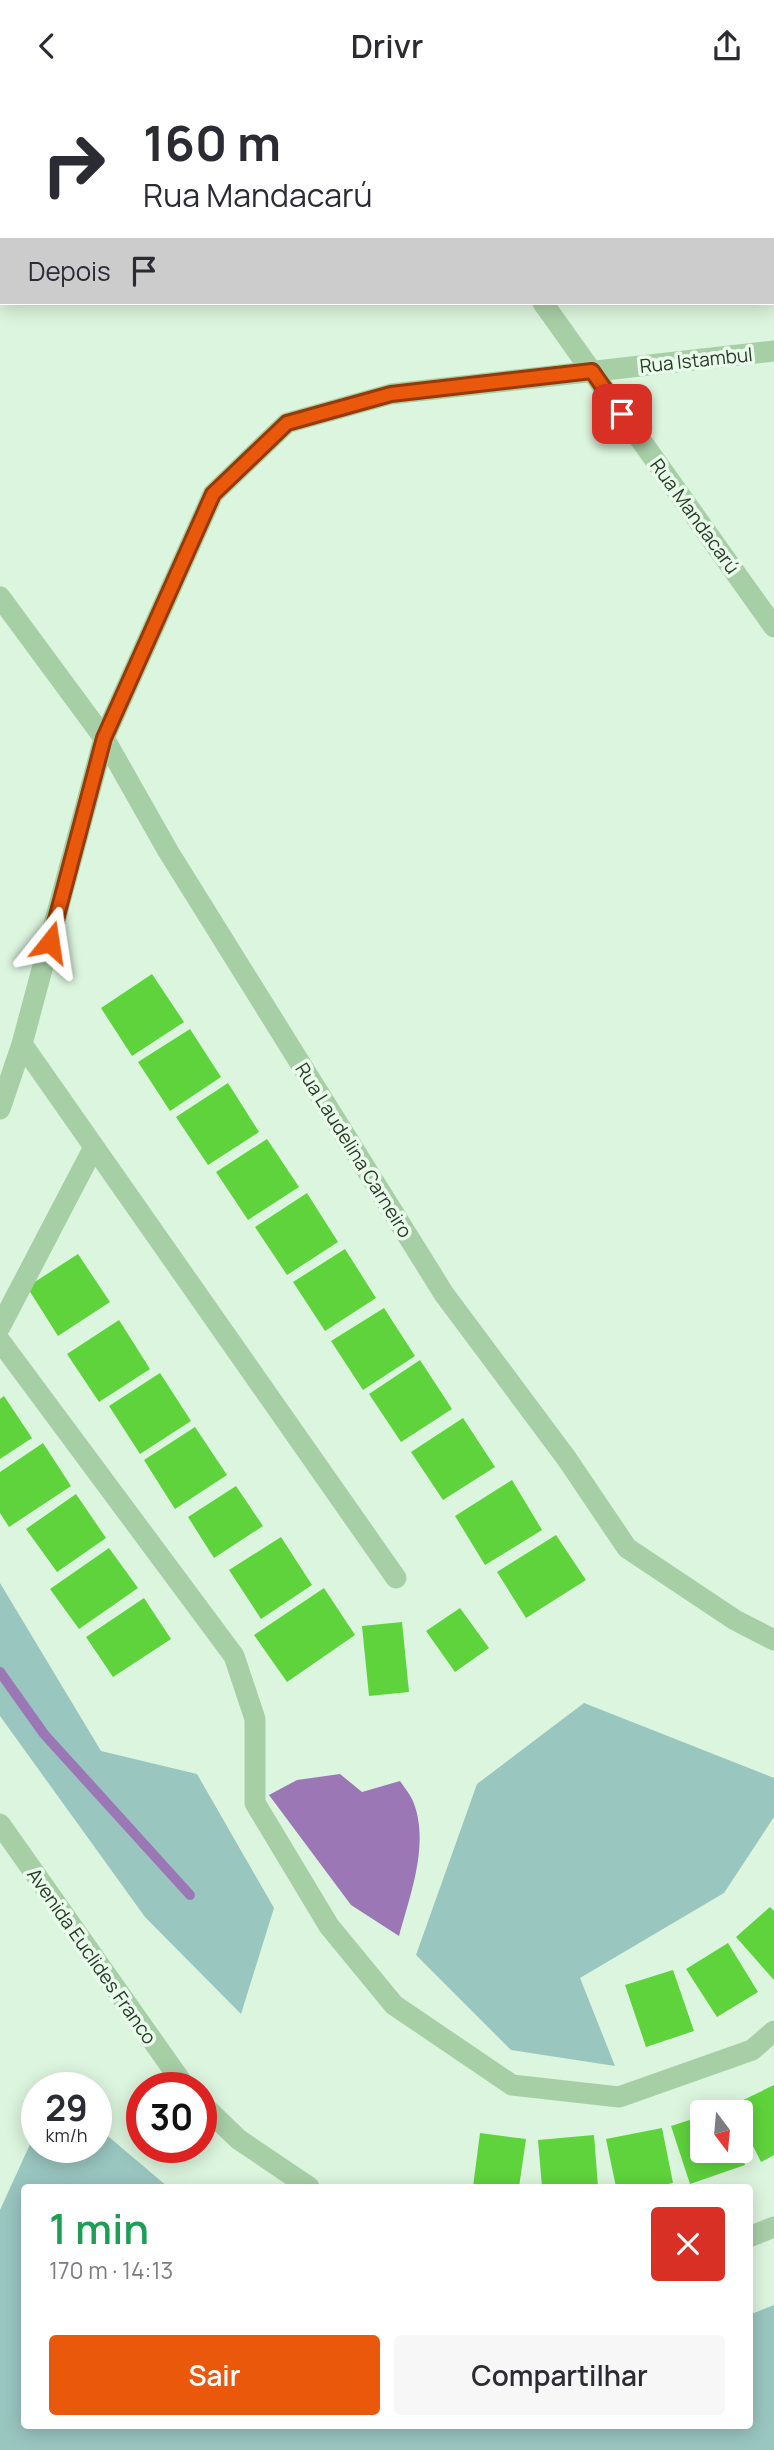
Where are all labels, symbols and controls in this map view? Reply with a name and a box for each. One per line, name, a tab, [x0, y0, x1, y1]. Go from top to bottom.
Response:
text: Drivr	[351, 24, 423, 68]
icon: back	[28, 27, 66, 65]
icon: share	[708, 27, 746, 65]
text: 160 m	[143, 109, 281, 176]
icon: right	[28, 119, 119, 210]
text: Rua Mandacarú	[143, 173, 373, 217]
icon: arrive	[125, 252, 163, 290]
text: Depois	[28, 253, 111, 289]
street label: Rua Istambul	[638, 341, 754, 379]
pin	[592, 384, 652, 444]
icon: arrive	[603, 395, 641, 433]
street label: Rua Mandacarú	[644, 453, 746, 579]
position arrow	[13, 905, 87, 979]
street label: Rua Laudelina Carneiro	[290, 1058, 418, 1242]
street label: Avenida Euclides Franco	[21, 1863, 163, 2049]
speed limit sign: 30	[126, 2072, 217, 2163]
text: 29	[45, 2084, 88, 2132]
north arrow	[690, 2100, 752, 2163]
map controls	[690, 2100, 753, 2163]
text: km/h	[46, 2123, 87, 2147]
text: 1 min	[49, 2199, 149, 2257]
button: close	[651, 2207, 725, 2281]
text: 170 m · 14:13	[49, 2254, 173, 2286]
button: Sair	[49, 2335, 380, 2415]
button: Compartilhar	[394, 2335, 725, 2415]

